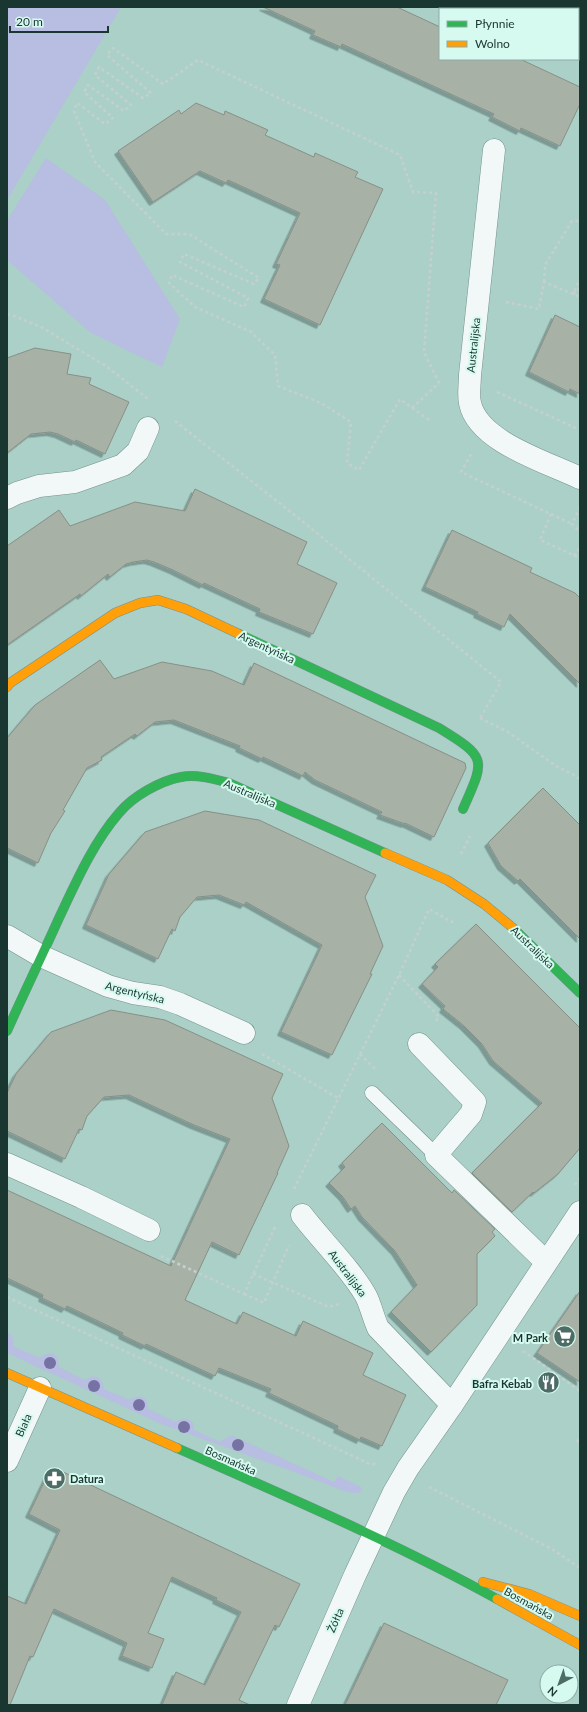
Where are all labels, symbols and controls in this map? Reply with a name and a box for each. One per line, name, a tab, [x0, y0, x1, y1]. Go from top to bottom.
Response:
scale bar	[10, 8, 108, 34]
legend	[439, 8, 579, 60]
text: 20 m	[16, 14, 43, 29]
text: Płynnie	[475, 16, 515, 31]
text: Wolno	[475, 36, 510, 51]
street label: Australijska	[464, 317, 482, 373]
street label: Argentyńska	[237, 628, 297, 666]
street label: Australijska	[222, 776, 278, 810]
street label: Australijska	[509, 923, 557, 971]
street label: Argentyńska	[104, 978, 166, 1006]
street label: Australijska	[326, 1247, 370, 1299]
supermarket icon: M Park	[551, 1324, 577, 1350]
place label: M Park	[513, 1331, 548, 1344]
restaurant icon: Bafra Kebab	[535, 1370, 561, 1396]
place label: Bafra Kebab	[472, 1377, 532, 1390]
street label: Biała	[12, 1411, 34, 1439]
street label: Bosmańska	[203, 1443, 259, 1477]
pharmacy icon: Datura	[42, 1465, 68, 1491]
place label: Datura	[70, 1472, 104, 1485]
street label: Bosmańska	[502, 1584, 556, 1622]
street label: Żółta	[324, 1606, 346, 1634]
north arrow	[539, 1664, 579, 1704]
text: N	[545, 1684, 560, 1700]

